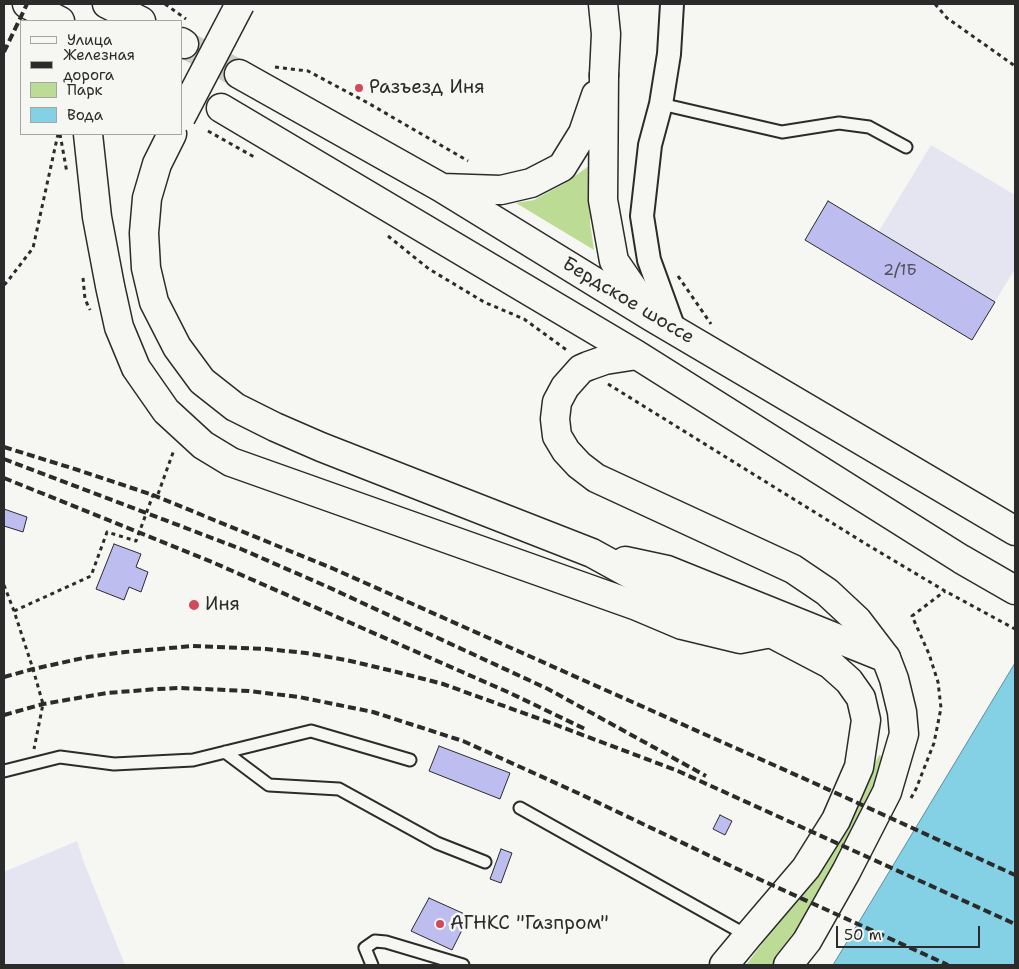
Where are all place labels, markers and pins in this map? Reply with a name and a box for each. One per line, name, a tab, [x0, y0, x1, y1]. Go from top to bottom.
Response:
place label: Разъезд Иня	[369, 77, 485, 99]
marker: Разъезд Иня	[353, 82, 365, 94]
place label: Иня	[205, 594, 240, 616]
marker: Иня	[187, 598, 201, 612]
place label: АГНКС "Газпром"	[450, 913, 609, 935]
marker: АГНКС "Газпром"	[434, 918, 446, 930]

